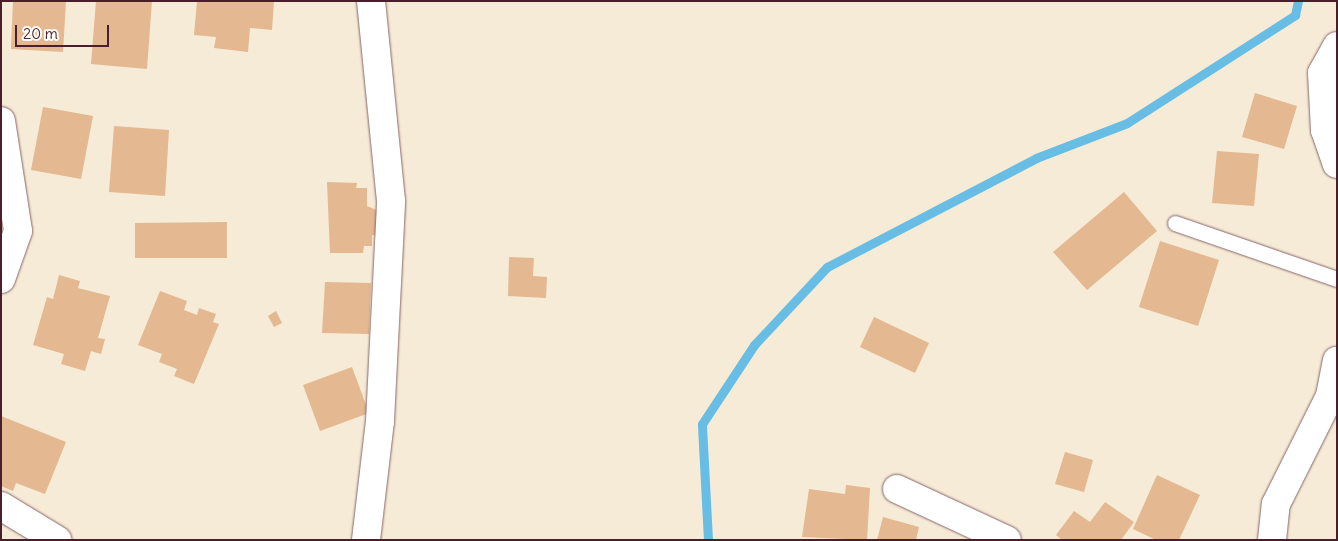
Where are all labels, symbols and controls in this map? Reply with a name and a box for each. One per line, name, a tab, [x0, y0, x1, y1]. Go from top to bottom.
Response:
scale bar	[18, 15, 111, 47]
text: 20 m	[23, 24, 58, 43]

